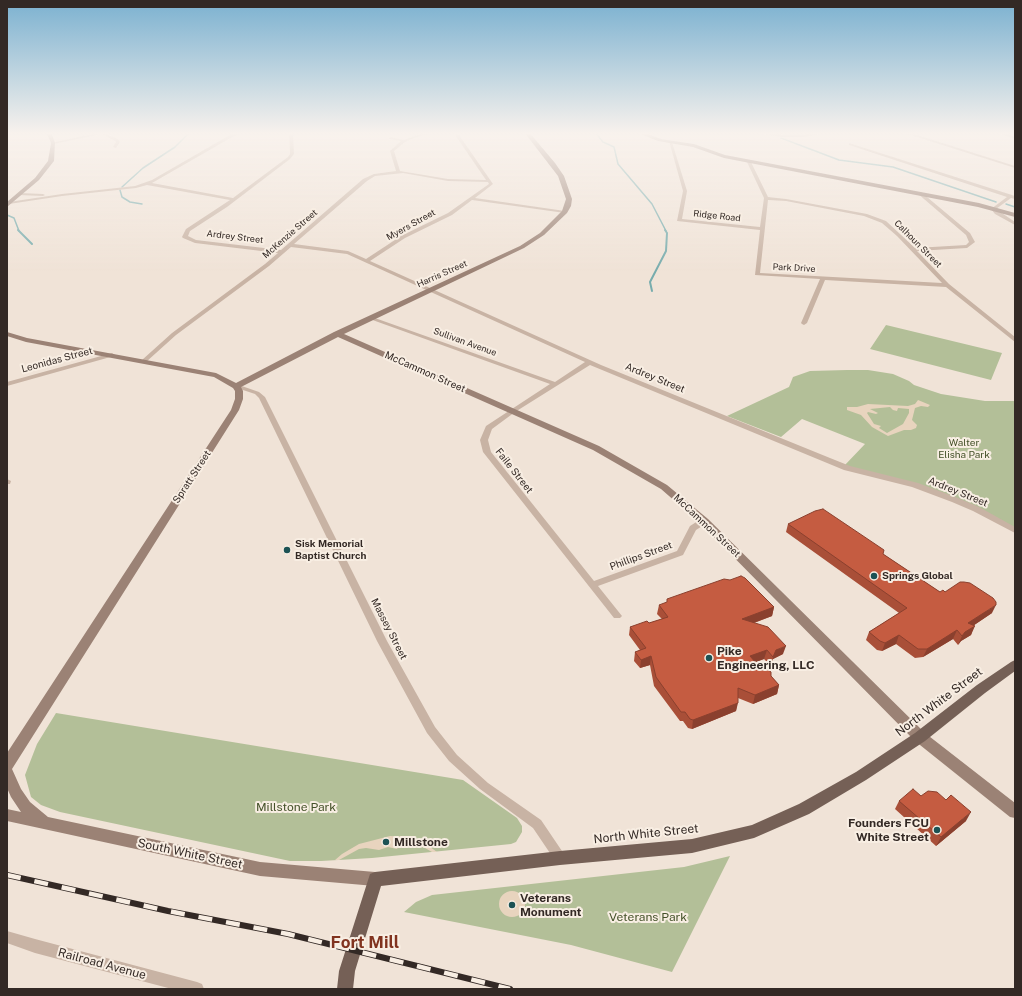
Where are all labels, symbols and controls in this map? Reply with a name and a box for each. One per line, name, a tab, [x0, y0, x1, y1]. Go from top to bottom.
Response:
street label: McKenzie Street	[260, 207, 320, 261]
street label: Myers Street	[385, 207, 437, 243]
street label: Ridge Road	[693, 208, 741, 224]
street label: Calhoun Street	[892, 218, 944, 270]
street label: Ardrey Street	[206, 228, 264, 246]
street label: Harris Street	[415, 258, 469, 290]
street label: Park Drive	[772, 261, 816, 275]
street label: Sullivan Avenue	[432, 326, 498, 358]
street label: Leonidas Street	[20, 345, 94, 375]
street label: McCammon Street	[383, 349, 467, 395]
street label: Ardrey Street	[623, 361, 687, 395]
park label: Walter Elisha Park	[938, 437, 990, 460]
street label: Faile Street	[493, 446, 535, 496]
street label: Spratt Street	[170, 448, 214, 506]
street label: Ardrey Street	[926, 475, 990, 509]
street label: McCammon Street	[671, 492, 743, 560]
place label: Sisk Memorial Baptist Church	[295, 538, 366, 562]
street label: Phillips Street	[608, 539, 674, 573]
marker: Sisk Memorial Baptist Church	[282, 545, 292, 555]
place label: Springs Global	[882, 570, 953, 582]
marker: Springs Global	[869, 571, 879, 581]
street label: Massey Street	[368, 596, 410, 662]
place label: Pike Engineering, LLC	[717, 644, 814, 672]
marker: Pike Engineering, LLC	[704, 653, 714, 663]
street label: North White Street	[893, 665, 985, 739]
park label: Millstone Park	[256, 800, 336, 814]
place label: Founders FCU White Street	[848, 816, 929, 844]
street label: North White Street	[593, 821, 699, 847]
marker: Founders FCU White Street	[932, 825, 942, 835]
place label: Millstone	[394, 835, 448, 849]
street label: South White Street	[136, 836, 244, 872]
marker: Millstone	[381, 837, 391, 847]
place label: Veterans Monument	[520, 891, 582, 919]
marker: Veterans Monument	[507, 900, 517, 910]
park label: Veterans Park	[609, 910, 687, 924]
district label: Fort Mill	[331, 933, 399, 953]
street label: Railroad Avenue	[56, 945, 148, 983]

